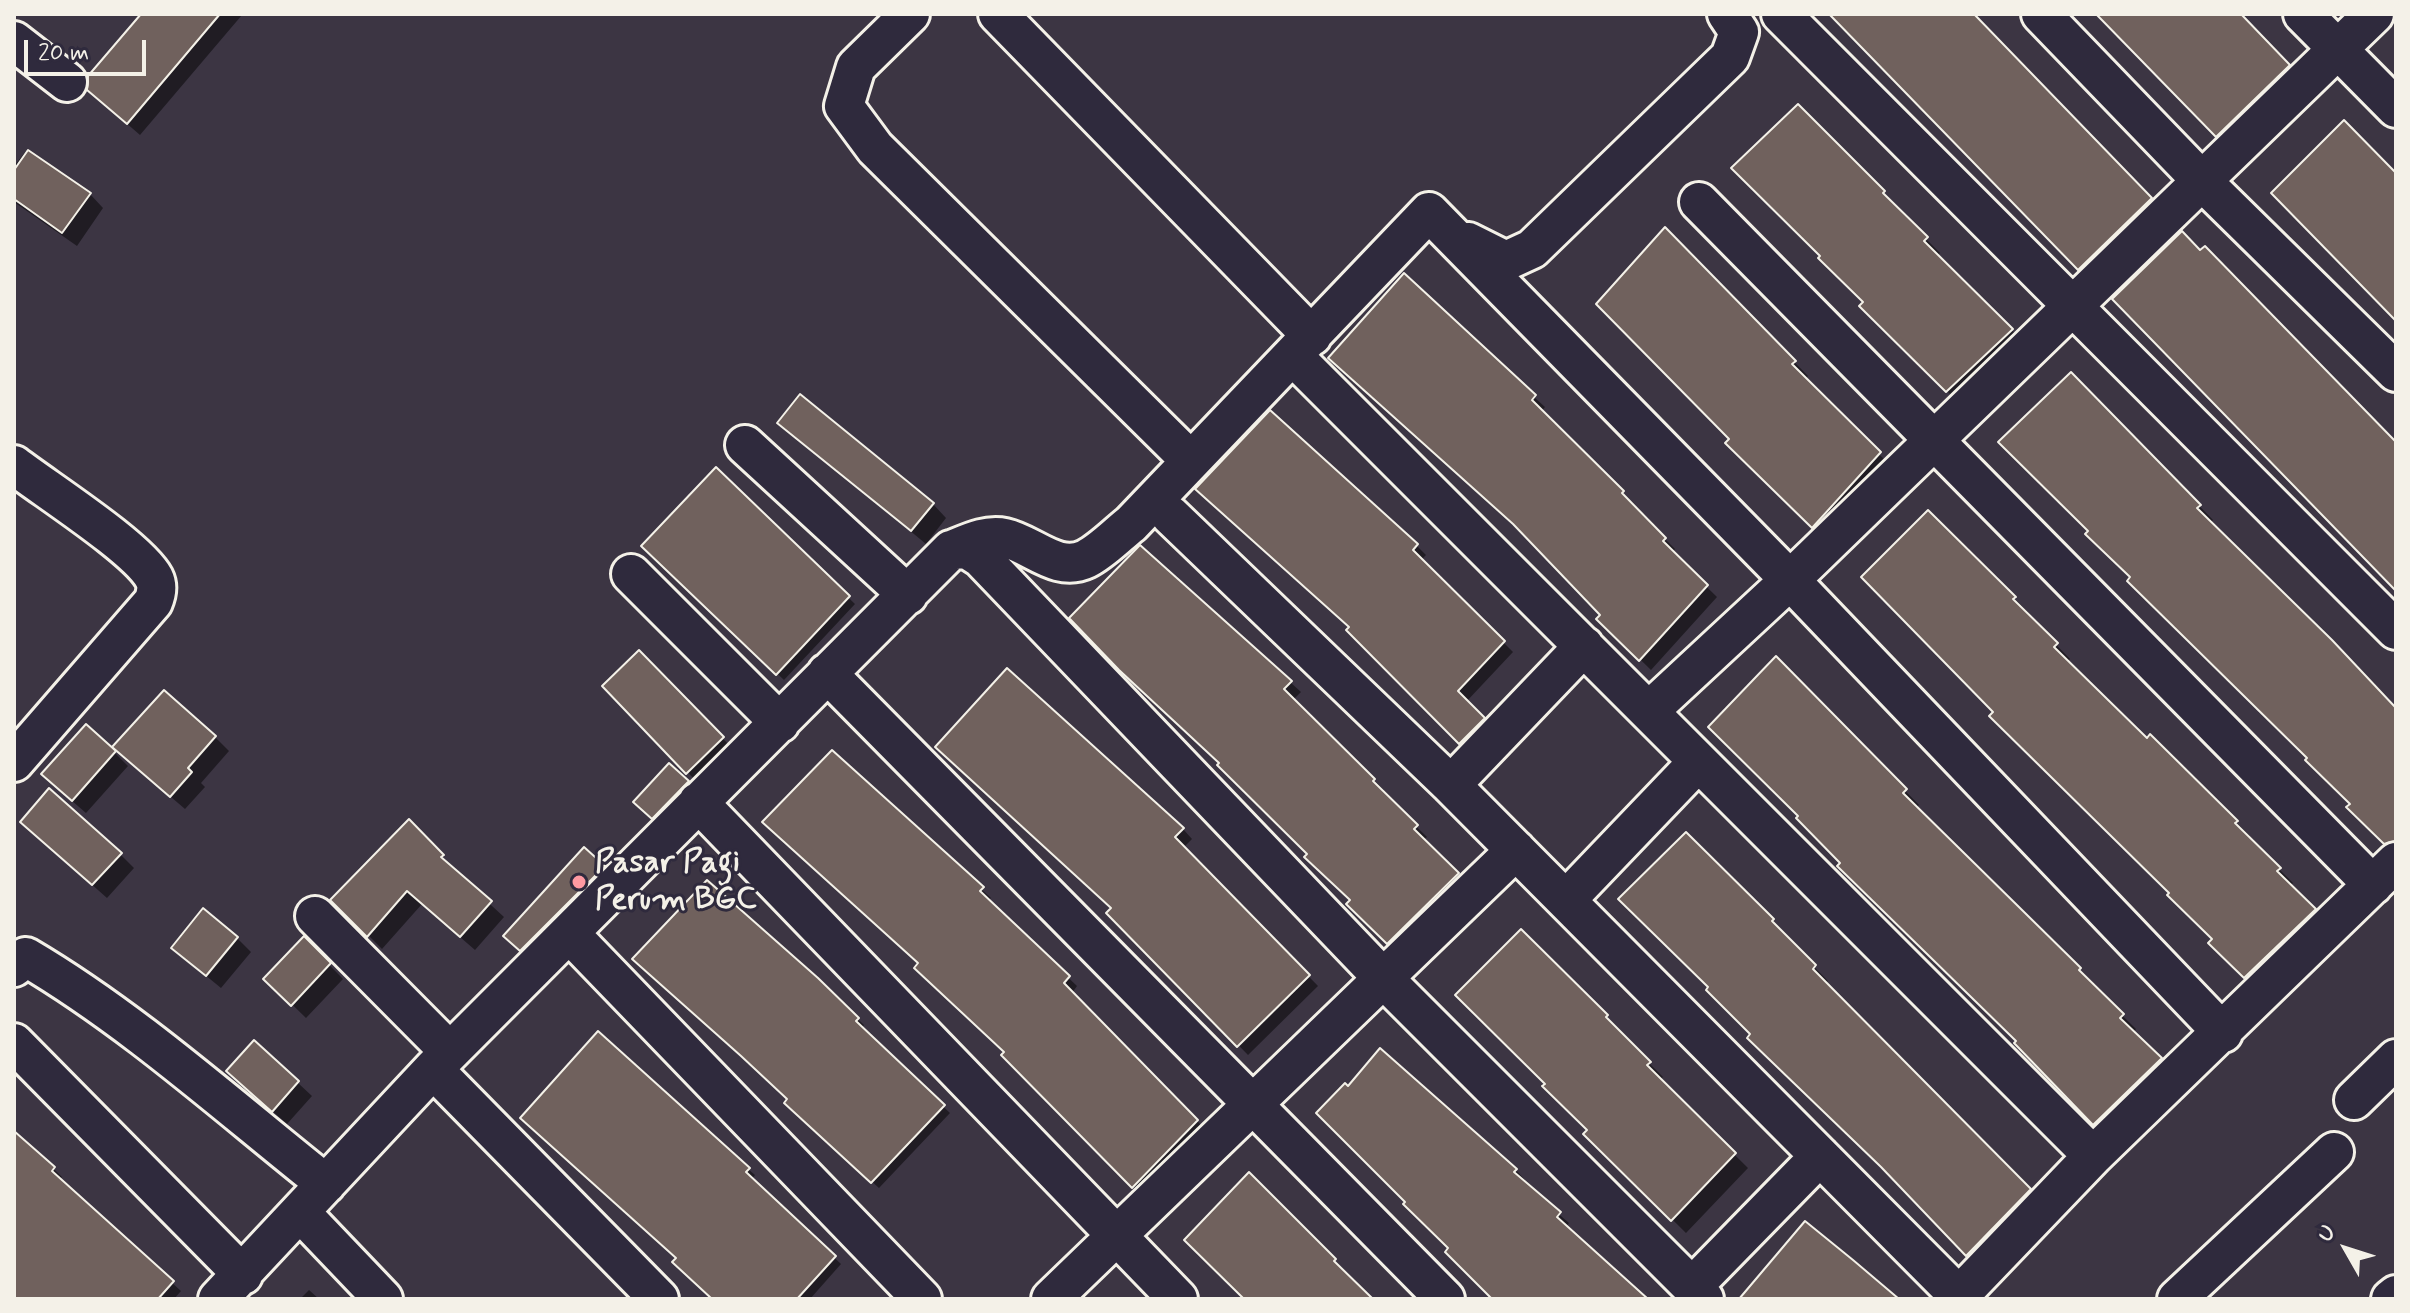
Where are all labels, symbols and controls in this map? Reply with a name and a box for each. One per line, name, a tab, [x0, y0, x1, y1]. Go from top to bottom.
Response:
scale bar	[28, 24, 150, 74]
text: 20 m	[38, 38, 89, 69]
place label: Pasar Pagi Perum BGC	[595, 845, 757, 920]
marker: Pasar Pagi Perum BGC	[570, 873, 588, 891]
north arrow	[2306, 1209, 2386, 1289]
text: U	[2312, 1220, 2343, 1248]

